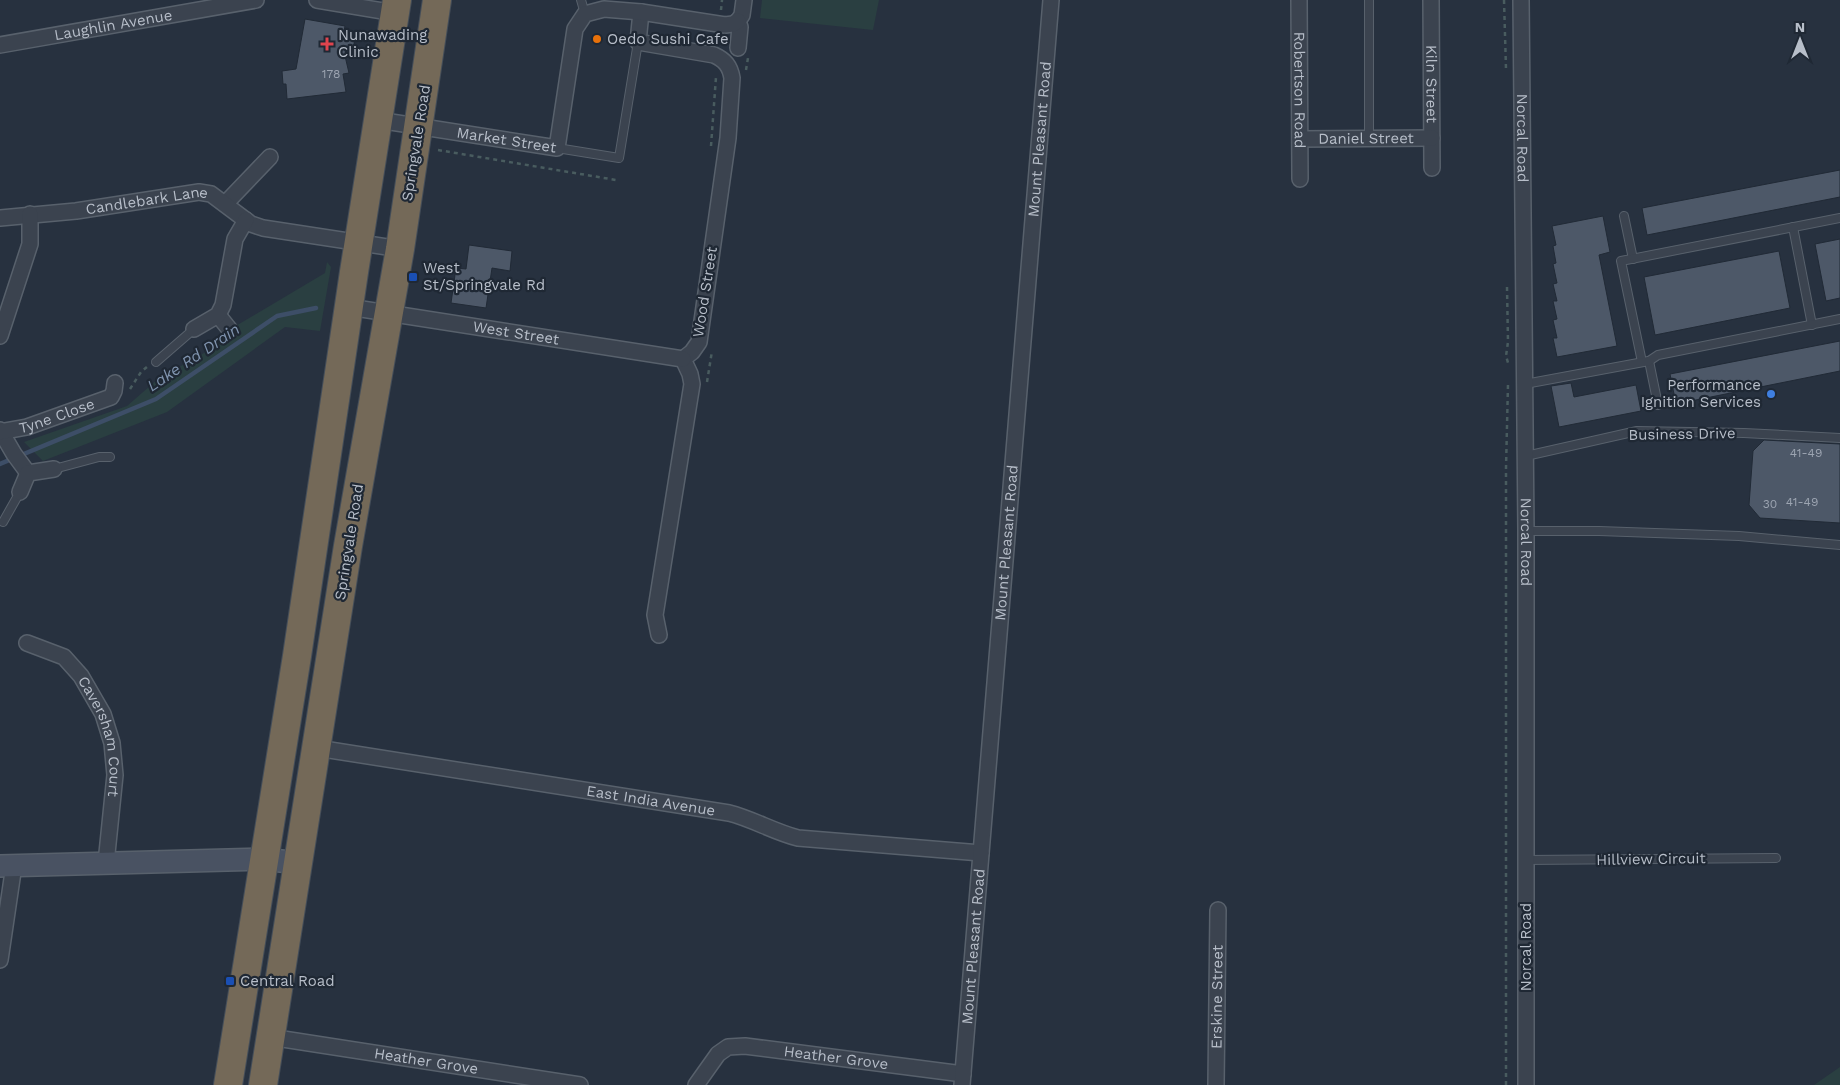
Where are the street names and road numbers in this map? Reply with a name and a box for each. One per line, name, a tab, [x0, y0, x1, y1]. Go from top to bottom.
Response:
street label: Laughlin Avenue	[53, 6, 174, 44]
street label: Robertson Road	[1290, 32, 1309, 148]
street label: Kiln Street	[1422, 45, 1441, 124]
street label: Mount Pleasant Road	[1024, 61, 1055, 218]
street label: Springvale Road	[398, 84, 434, 202]
street label: Norcal Road	[1513, 94, 1532, 182]
street label: Market Street	[455, 123, 558, 157]
street label: Daniel Street	[1318, 129, 1415, 148]
street label: Candlebark Lane	[84, 183, 209, 218]
street label: Wood Street	[689, 245, 721, 339]
street label: West Street	[472, 317, 561, 349]
street label: Tyne Close	[17, 395, 97, 437]
street label: Business Drive	[1628, 424, 1736, 444]
street label: Mount Pleasant Road	[991, 464, 1022, 621]
street label: Springvale Road	[331, 483, 367, 601]
street label: Norcal Road	[1517, 498, 1535, 586]
street label: Caversham Court	[74, 673, 124, 798]
street label: East India Avenue	[585, 782, 717, 820]
street label: Hillview Circuit	[1596, 849, 1707, 869]
street label: Mount Pleasant Road	[958, 868, 989, 1025]
street label: Norcal Road	[1517, 903, 1535, 991]
street label: Erskine Street	[1207, 944, 1227, 1049]
street label: Heather Grove	[783, 1042, 889, 1073]
street label: Heather Grove	[373, 1044, 479, 1078]

